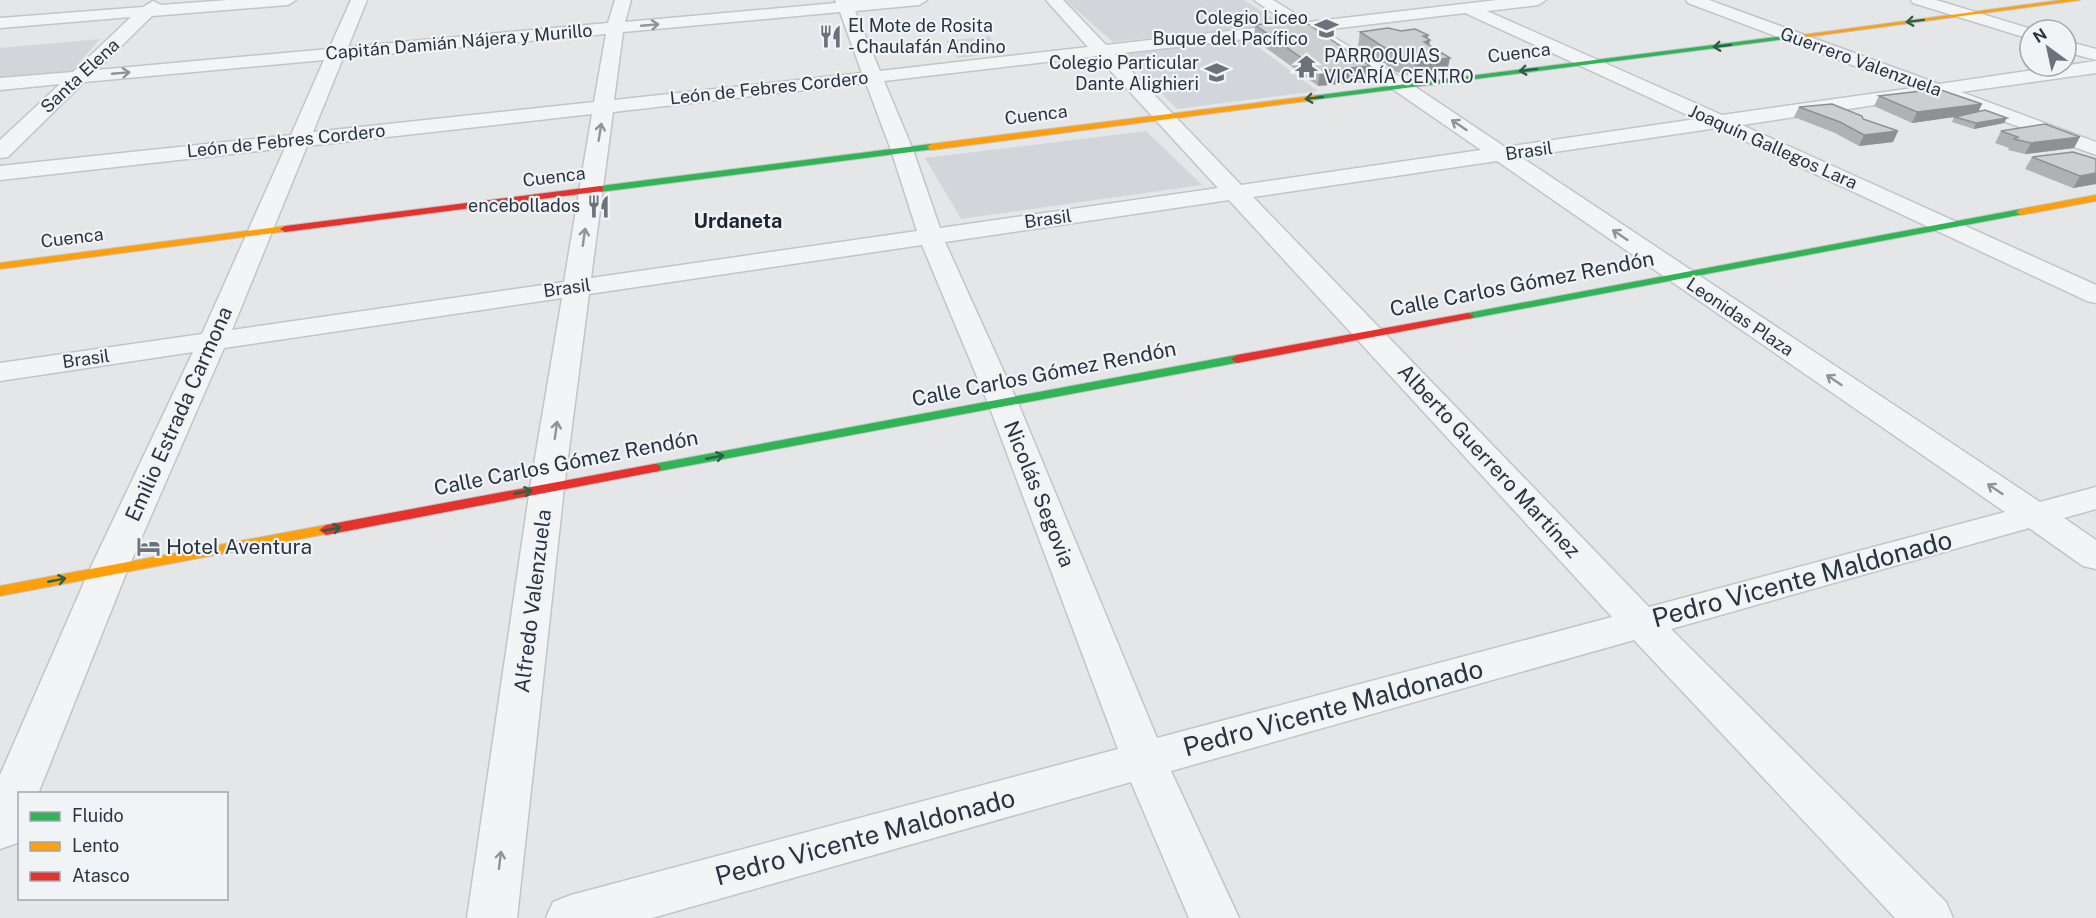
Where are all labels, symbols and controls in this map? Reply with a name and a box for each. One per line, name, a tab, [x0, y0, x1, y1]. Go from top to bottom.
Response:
place label: Colegio Liceo Buque del Pacífico	[1153, 7, 1308, 49]
place label: El Mote de Rosita - Chaulafán Andino	[848, 15, 1006, 57]
school or university icon: Colegio Liceo Buque del Pacífico	[1313, 15, 1339, 41]
one-way arrow	[1906, 15, 1926, 26]
north arrow	[2018, 18, 2078, 78]
street label: Capitán Damián Nájera y Murillo	[325, 19, 593, 64]
one-way arrow	[639, 19, 659, 30]
restaurant icon: El Mote de Rosita - Chaulafán Andino	[817, 23, 843, 49]
street label: Guerrero Valenzuela	[1778, 23, 1945, 101]
text: N	[2030, 24, 2051, 47]
street label: Santa Elena	[36, 34, 123, 117]
street label: Cuenca	[1486, 38, 1552, 67]
one-way arrow	[1712, 40, 1732, 51]
place label: PARROQUIAS VICARÍA CENTRO	[1324, 45, 1474, 87]
place label: Colegio Particular Dante Alighieri	[1049, 52, 1199, 94]
temple icon: PARROQUIAS VICARÍA CENTRO	[1293, 53, 1319, 79]
school or university icon: Colegio Particular Dante Alighieri	[1204, 60, 1230, 86]
one-way arrow	[1519, 65, 1539, 76]
one-way arrow	[111, 67, 130, 78]
street label: León de Febres Cordero	[669, 67, 869, 108]
one-way arrow	[1305, 92, 1325, 103]
street label: Cuenca	[1003, 100, 1069, 129]
street label: Joaquín Gallegos Lara	[1686, 100, 1861, 193]
one-way arrow	[1451, 119, 1468, 131]
street label: León de Febres Cordero	[186, 120, 386, 161]
one-way arrow	[594, 123, 605, 143]
street label: Brasil	[1504, 137, 1554, 164]
street label: Cuenca	[521, 162, 587, 191]
restaurant icon: encebollados	[585, 193, 611, 219]
place label: encebollados	[468, 195, 580, 216]
street label: Brasil	[1023, 205, 1073, 232]
district label: Urdaneta	[694, 209, 782, 233]
street label: Cuenca	[39, 223, 105, 252]
one-way arrow	[579, 228, 590, 248]
one-way arrow	[1613, 229, 1629, 241]
street label: Calle Carlos Gómez Rendón	[1388, 246, 1656, 321]
street label: Leonidas Plaza	[1683, 273, 1798, 360]
street label: Brasil	[542, 274, 592, 301]
street label: Emilio Estrada Carmona	[120, 303, 237, 525]
street label: Calle Carlos Gómez Rendón	[910, 336, 1178, 411]
street label: Brasil	[61, 345, 111, 372]
street label: Alberto Guerrero Martínez	[1393, 359, 1586, 563]
one-way arrow	[1826, 374, 1842, 386]
street label: Nicolás Segovia	[999, 417, 1080, 571]
one-way arrow	[550, 421, 561, 441]
street label: Calle Carlos Gómez Rendón	[432, 425, 700, 500]
one-way arrow	[705, 451, 724, 462]
one-way arrow	[1988, 483, 2004, 495]
one-way arrow	[513, 487, 533, 498]
street label: Alfredo Valenzuela	[509, 508, 556, 694]
one-way arrow	[321, 523, 341, 534]
street label: Pedro Vicente Maldonado	[1649, 524, 1955, 633]
hotel icon: Hotel Aventura	[135, 534, 161, 560]
place label: Hotel Aventura	[166, 534, 312, 559]
one-way arrow	[47, 574, 67, 585]
street label: Pedro Vicente Maldonado	[1180, 653, 1486, 762]
street label: Pedro Vicente Maldonado	[712, 782, 1018, 891]
legend	[18, 792, 228, 900]
text: Fluido	[72, 805, 124, 826]
text: Lento	[72, 835, 119, 856]
one-way arrow	[494, 851, 505, 870]
text: Atasco	[72, 865, 130, 886]

